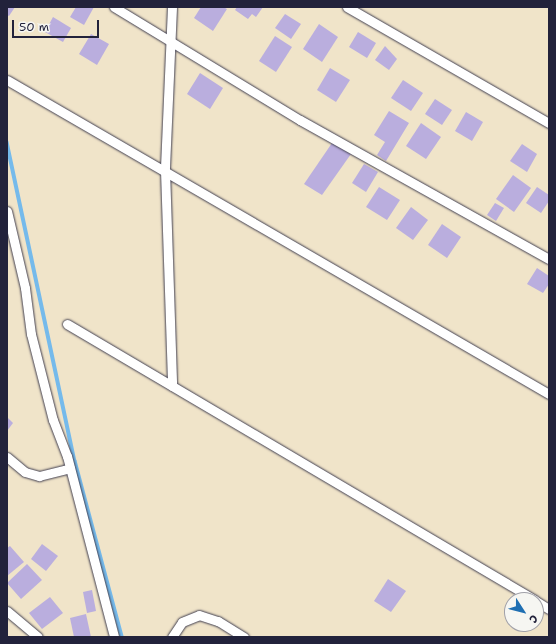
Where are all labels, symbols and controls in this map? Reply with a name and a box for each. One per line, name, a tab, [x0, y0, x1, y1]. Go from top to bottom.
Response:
scale bar	[14, 12, 101, 38]
text: 50 m	[19, 19, 49, 35]
north arrow	[504, 592, 544, 632]
text: С	[525, 612, 541, 626]

